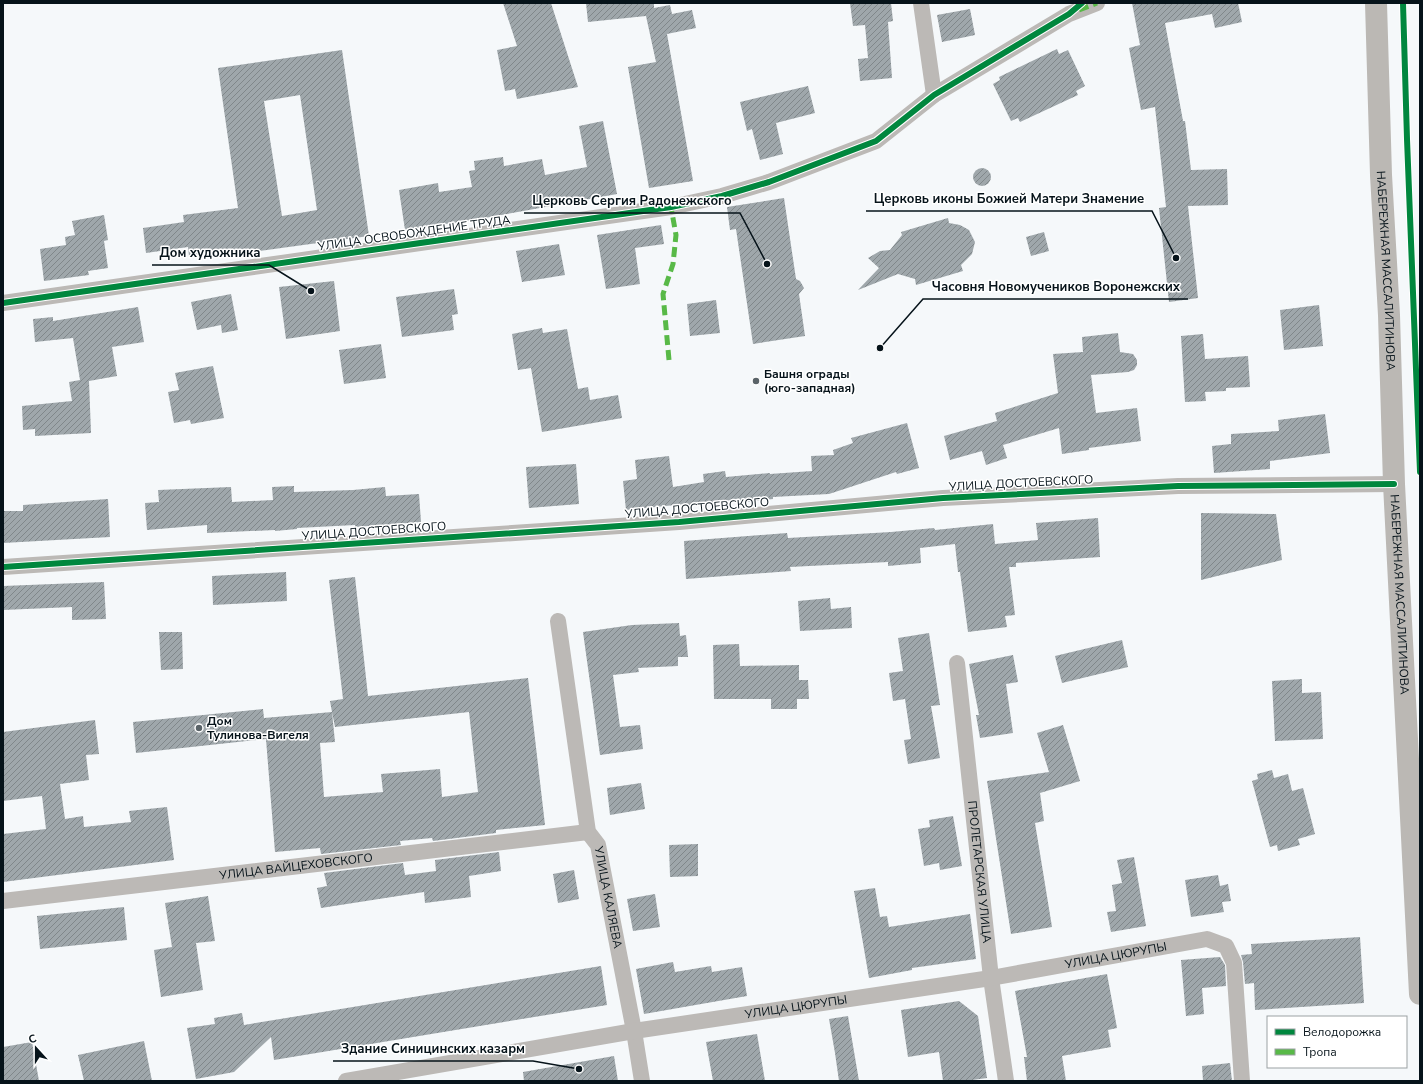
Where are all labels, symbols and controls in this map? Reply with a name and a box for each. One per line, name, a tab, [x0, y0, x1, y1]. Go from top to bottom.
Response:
street label: НАБЕРЕЖНАЯ МАССАЛИТИНОВА	[1373, 170, 1399, 371]
callout: Церковь иконы Божией Матери Знамение	[866, 186, 1152, 211]
callout: Церковь Сергия Радонежского	[524, 188, 740, 213]
text: Церковь иконы Божией Матери Знамение	[874, 190, 1144, 208]
text: Церковь Сергия Радонежского	[532, 192, 732, 210]
street label: УЛИЦА ОСВОБОЖДЕНИЕ ТРУДА	[316, 212, 512, 255]
callout: Дом художника	[152, 240, 269, 265]
text: Дом художника	[159, 244, 261, 262]
callout: Часовня Новомучеников Воронежских	[923, 274, 1188, 299]
text: Часовня Новомучеников Воронежских	[932, 278, 1181, 296]
place label: Башня ограды (юго-западная)	[764, 366, 855, 396]
marker: Башня ограды (юго-западная)	[751, 376, 761, 386]
street label: УЛИЦА ДОСТОЕВСКОГО	[947, 471, 1094, 495]
street label: УЛИЦА ДОСТОЕВСКОГО	[623, 494, 770, 522]
street label: НАБЕРЕЖНАЯ МАССАЛИТИНОВА	[1387, 494, 1413, 695]
street label: УЛИЦА ДОСТОЕВСКОГО	[300, 518, 447, 544]
place label: Дом Тулинова-Вигеля	[207, 713, 309, 743]
marker: Дом Тулинова-Вигеля	[194, 723, 204, 733]
street label: ПРОЛЕТАРСКАЯ УЛИЦА	[964, 800, 995, 944]
street label: УЛИЦА КАЛЯЕВА	[590, 844, 626, 950]
street label: УЛИЦА ВАЙЦЕХОВСКОГО	[217, 849, 374, 884]
street label: УЛИЦА ЦЮРУПЫ	[1063, 938, 1168, 973]
street label: УЛИЦА ЦЮРУПЫ	[743, 991, 848, 1023]
legend	[1267, 1016, 1407, 1068]
text: Велодорожка	[1303, 1024, 1381, 1040]
north arrow	[16, 1028, 56, 1068]
text: С	[26, 1031, 39, 1047]
callout: Здание Синицинских казарм	[333, 1036, 533, 1061]
text: Здание Синицинских казарм	[341, 1040, 525, 1058]
text: Тропа	[1303, 1044, 1337, 1060]

